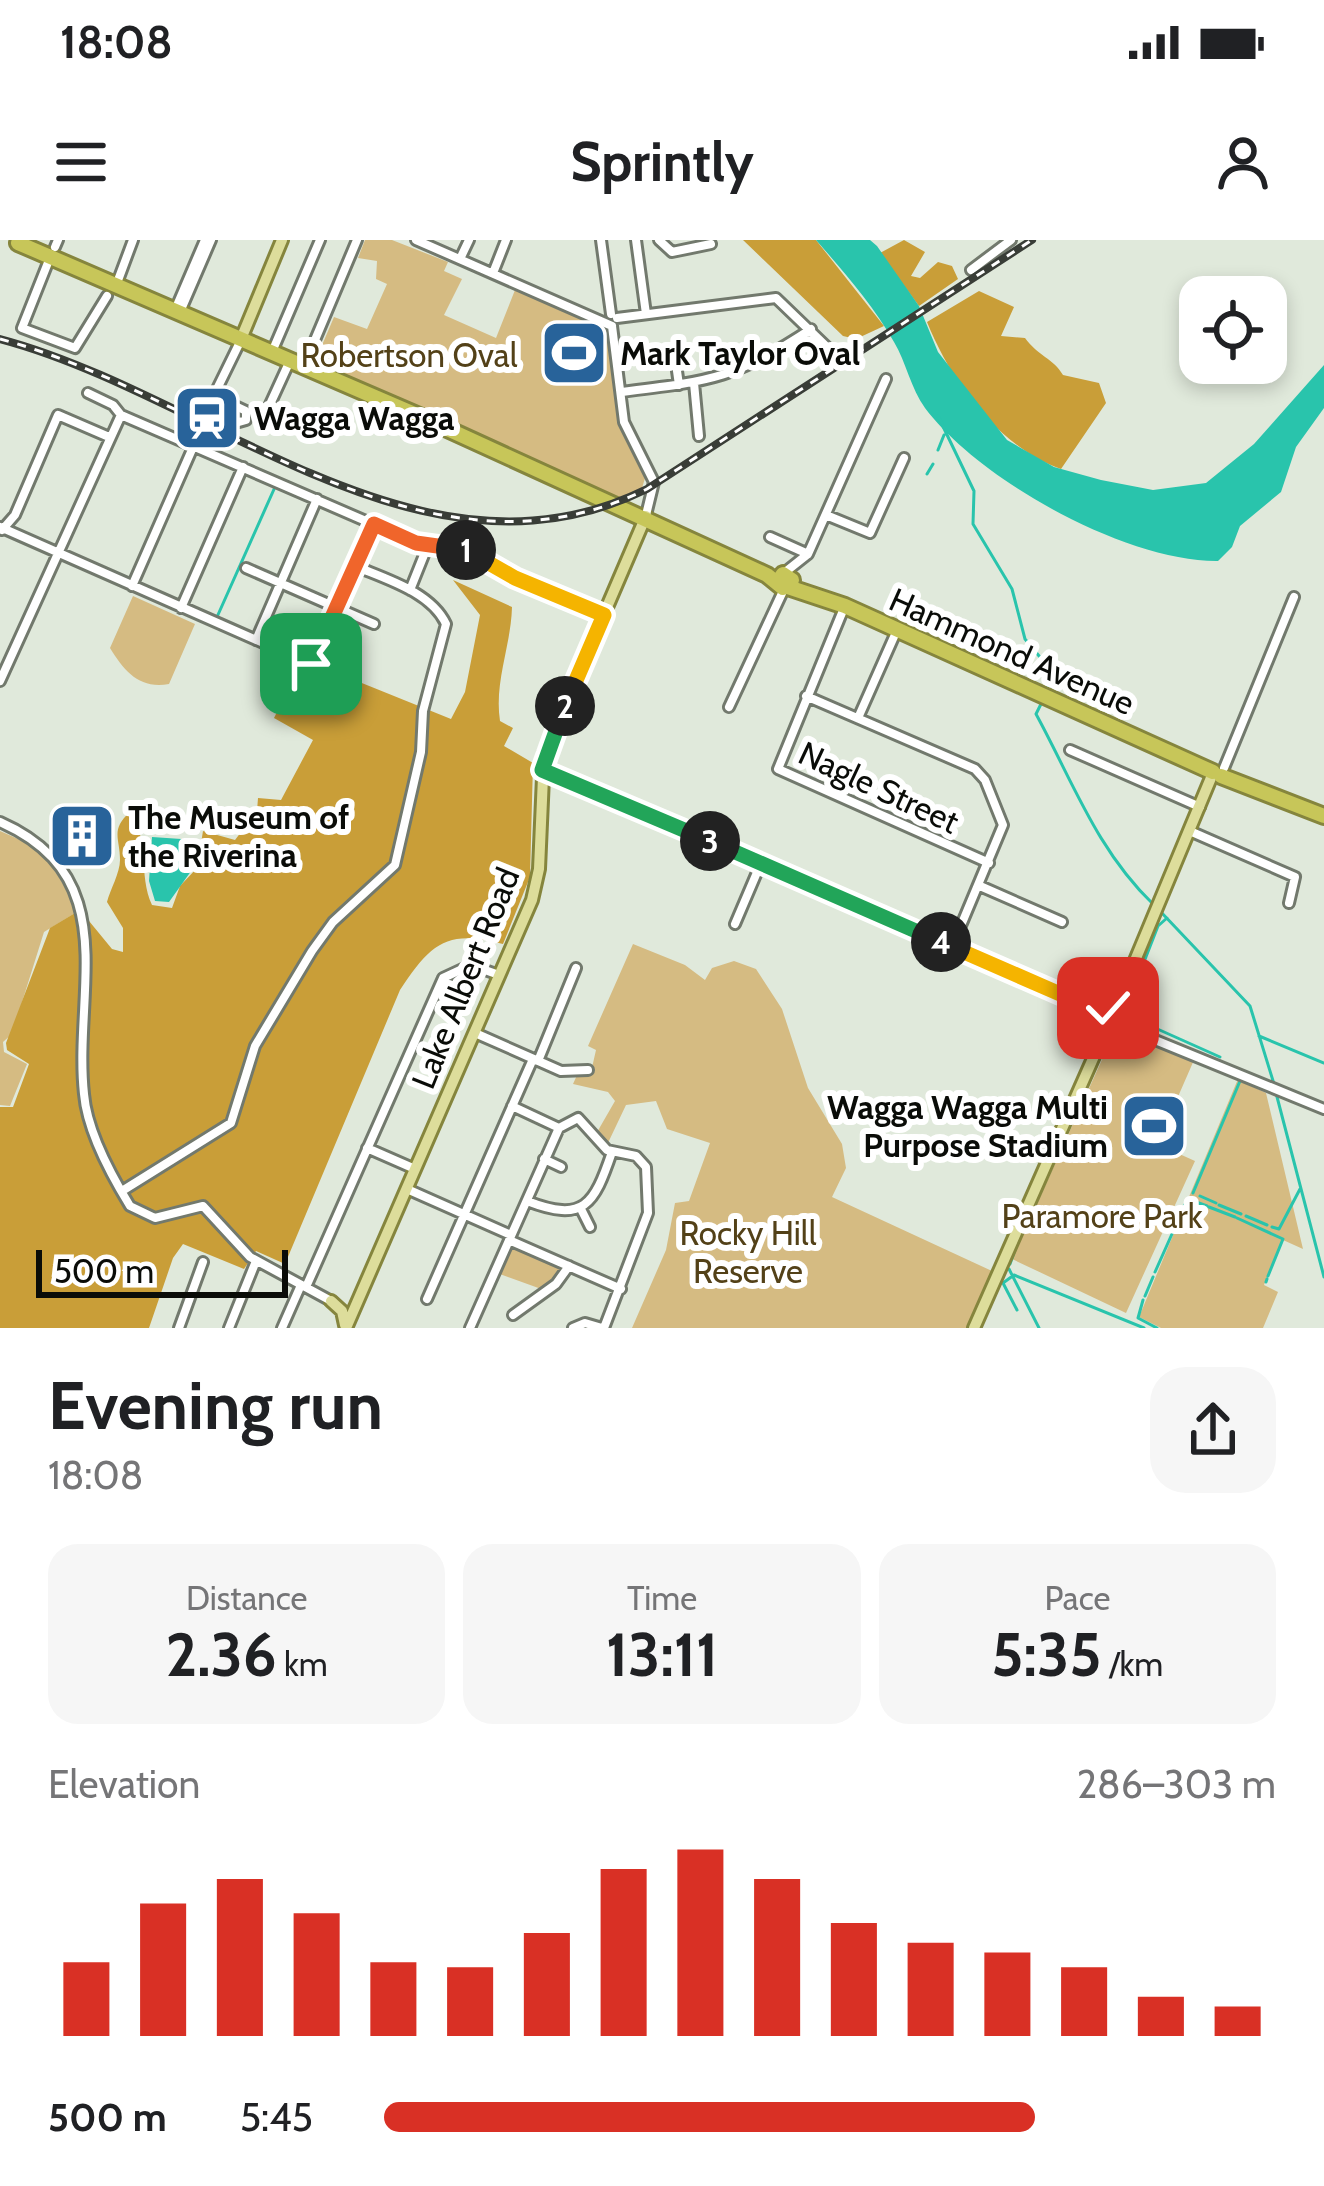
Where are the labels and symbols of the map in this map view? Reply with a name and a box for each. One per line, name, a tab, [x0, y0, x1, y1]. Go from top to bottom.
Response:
sports icon: Mark Taylor Oval	[539, 318, 609, 388]
place label: Mark Taylor Oval	[620, 333, 860, 373]
park label: Robertson Oval	[301, 335, 518, 375]
station icon: Wagga Wagga	[172, 383, 242, 453]
place label: Wagga Wagga	[254, 398, 455, 438]
pin: 1	[436, 520, 496, 580]
street label: Hammond Avenue	[883, 579, 1141, 723]
pin	[260, 613, 362, 715]
pin: 2	[535, 676, 595, 736]
street label: Nagle Street	[793, 733, 965, 841]
place label: The Museum of the Riverina	[128, 797, 349, 875]
building icon: The Museum of the Riverina	[47, 801, 117, 871]
pin: 3	[680, 811, 740, 871]
street label: Lake Albert Road	[403, 862, 527, 1094]
pin: 4	[911, 912, 971, 972]
pin	[1057, 957, 1159, 1059]
place label: Wagga Wagga Multi Purpose Stadium	[827, 1087, 1108, 1165]
sports icon: Wagga Wagga Multi Purpose Stadium	[1119, 1091, 1189, 1161]
park label: Paramore Park	[1001, 1196, 1203, 1236]
park label: Rocky Hill Reserve	[680, 1213, 817, 1291]
scale bar	[36, 1244, 288, 1297]

